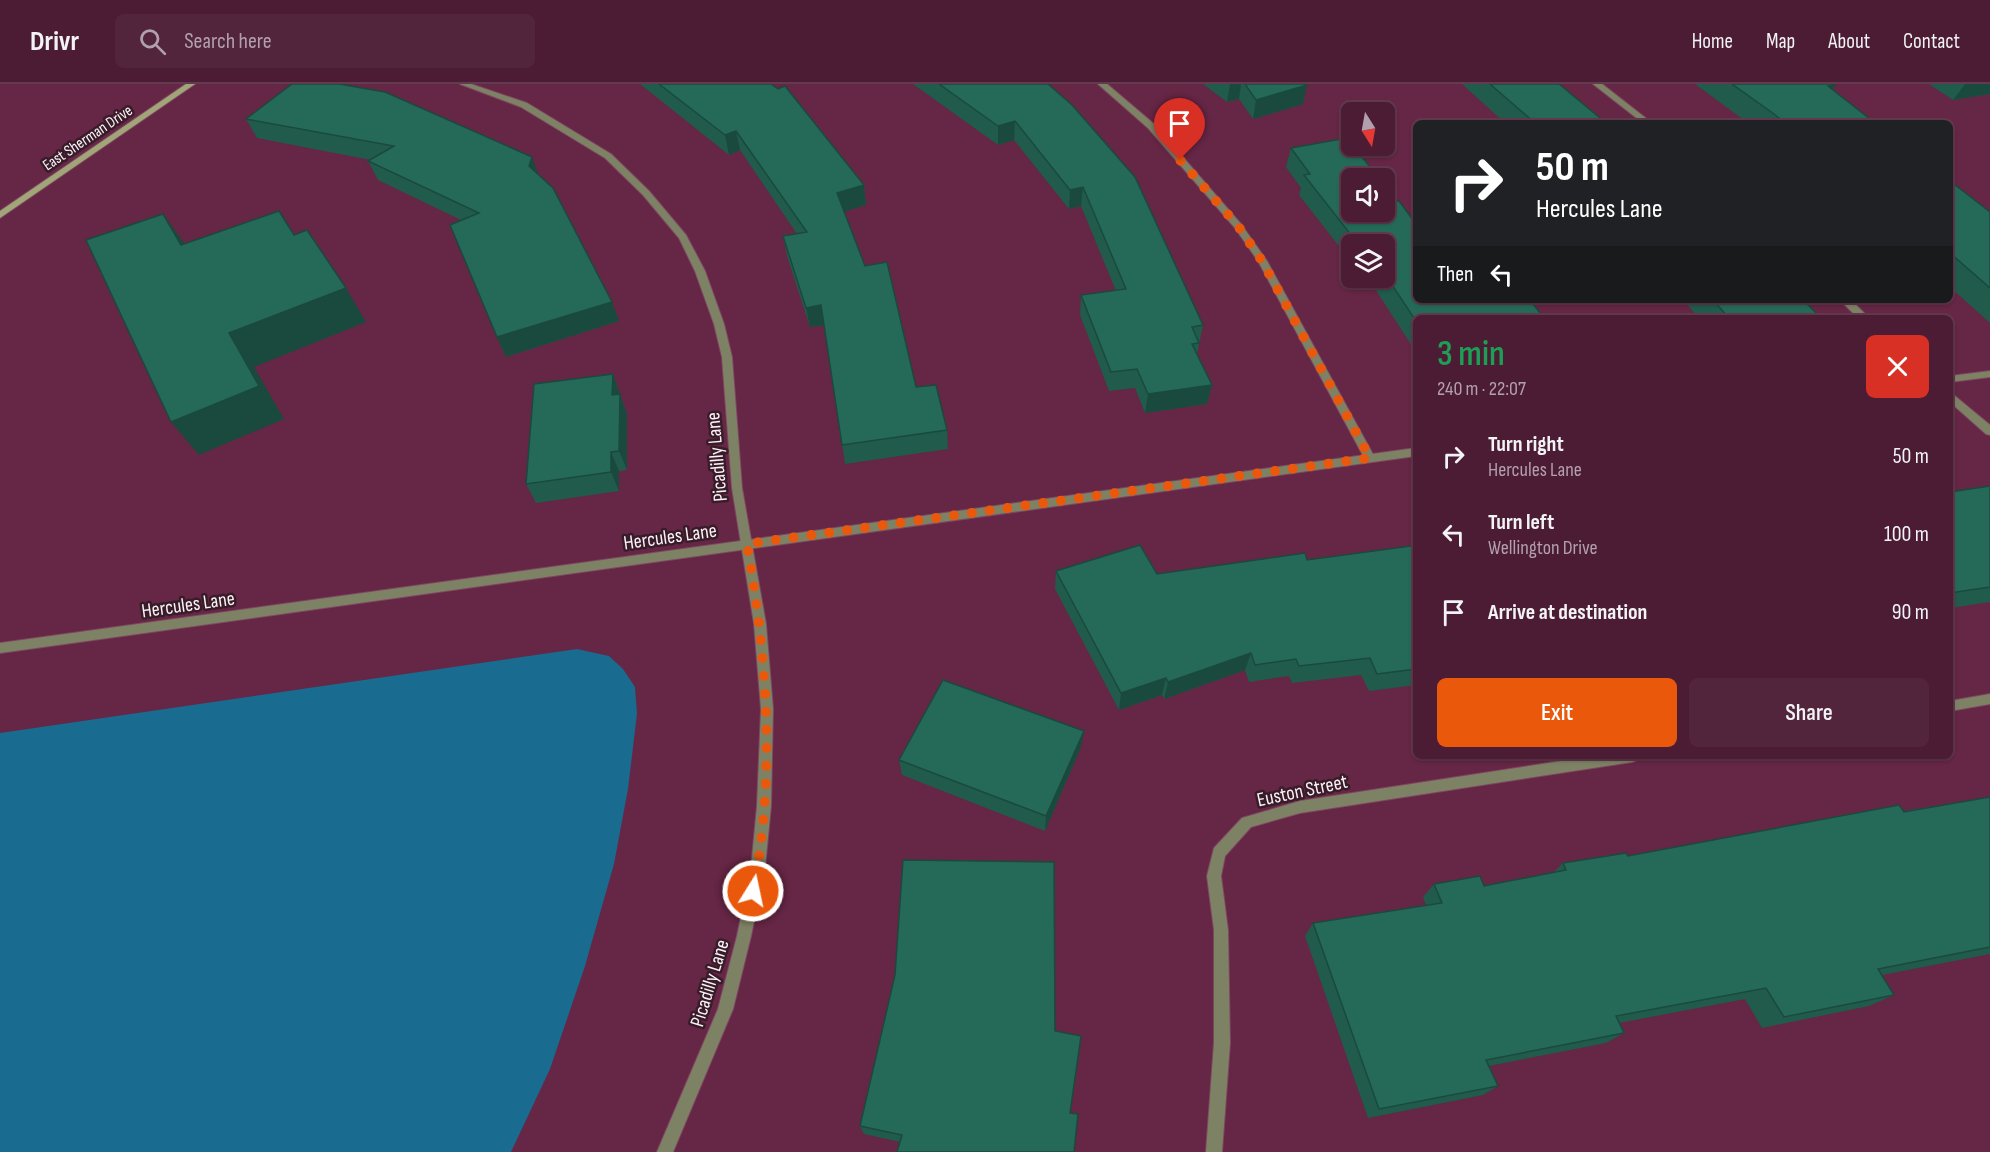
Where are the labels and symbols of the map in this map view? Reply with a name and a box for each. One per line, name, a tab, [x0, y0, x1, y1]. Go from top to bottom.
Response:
pin	[1154, 98, 1205, 160]
street label: East Sherman Drive	[39, 101, 136, 175]
north arrow	[1341, 102, 1395, 156]
street label: Picadilly Lane	[701, 411, 733, 503]
street label: Hercules Lane	[622, 519, 718, 555]
street label: Hercules Lane	[140, 587, 236, 623]
street label: Euston Street	[1255, 770, 1350, 812]
position arrow	[721, 859, 785, 923]
street label: Picadilly Lane	[685, 937, 735, 1030]

